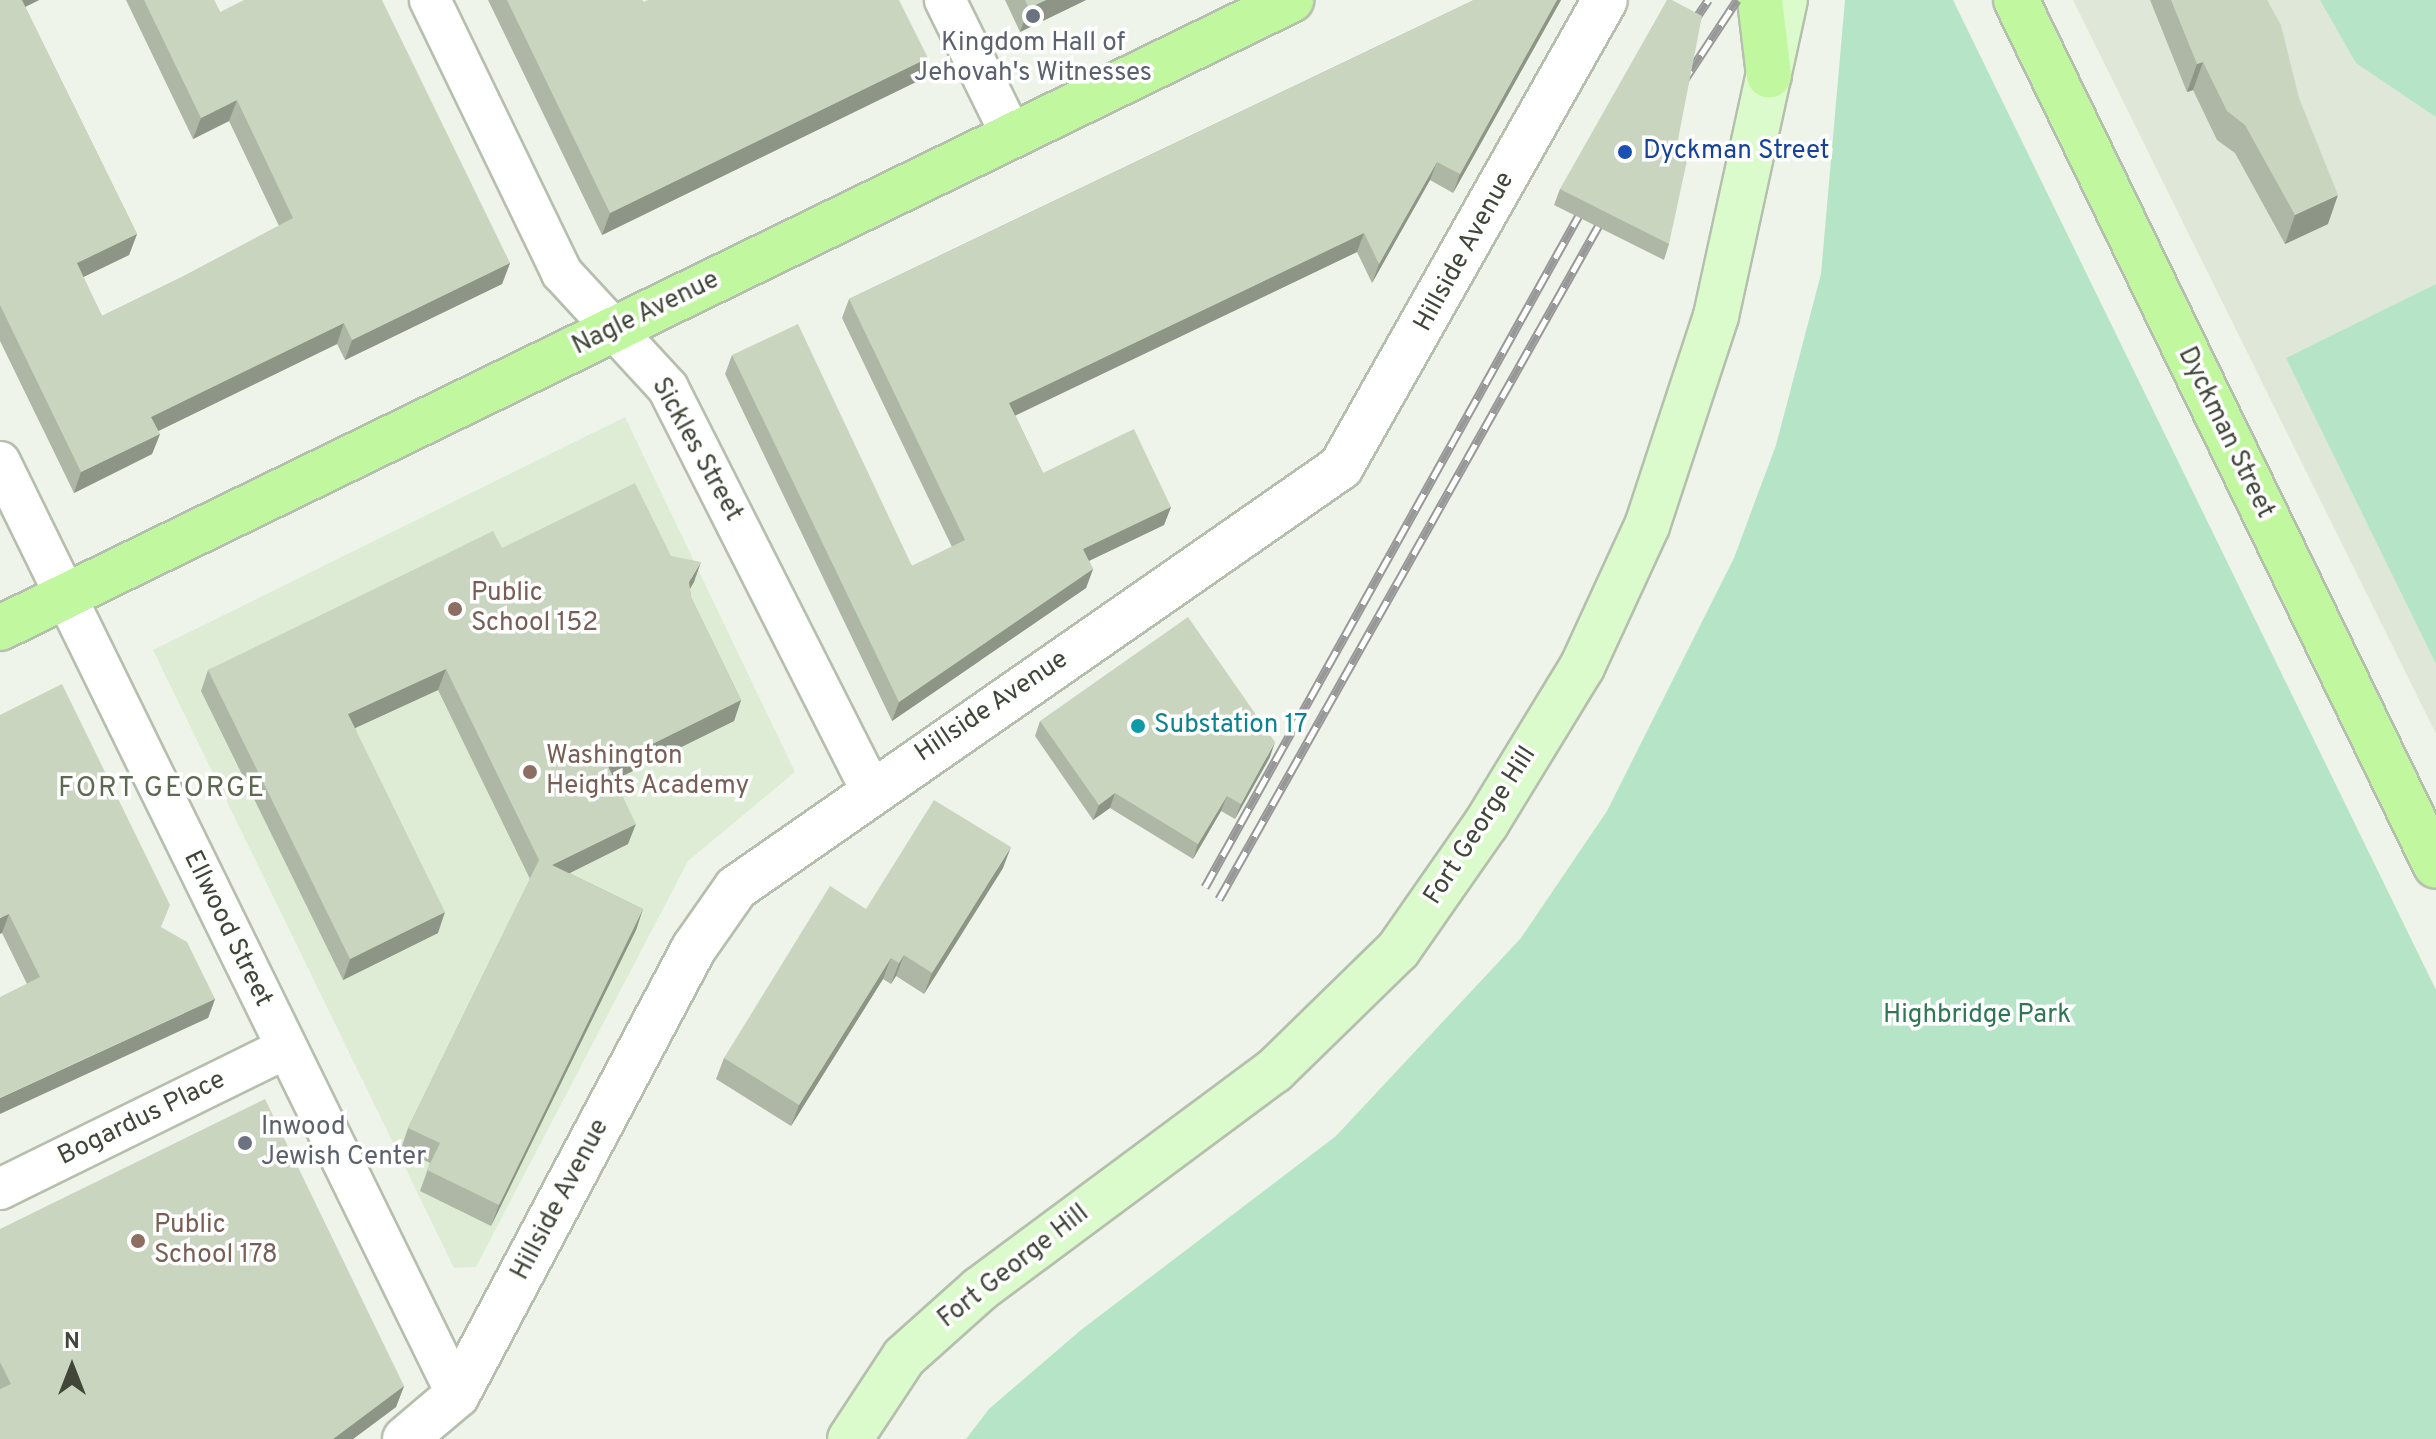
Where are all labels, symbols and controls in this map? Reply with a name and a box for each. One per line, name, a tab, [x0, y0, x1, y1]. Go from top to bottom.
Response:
marker: Kingdom Hall of Jehovah's Witnesses	[1024, 7, 1042, 25]
place label: Kingdom Hall of Jehovah's Witnesses	[914, 28, 1152, 90]
place label: Dyckman Street	[1643, 136, 1830, 168]
marker: Dyckman Street	[1614, 141, 1636, 163]
street label: Hillside Avenue	[1408, 166, 1522, 338]
street label: Nagle Avenue	[567, 265, 725, 363]
street label: Dyckman Street	[2170, 342, 2280, 524]
street label: Sickles Street	[644, 373, 748, 527]
place label: Public School 152	[471, 578, 598, 640]
marker: Public School 152	[446, 600, 464, 618]
street label: Hillside Avenue	[909, 644, 1075, 770]
place label: Substation 17	[1154, 710, 1308, 742]
marker: Substation 17	[1129, 717, 1147, 735]
place label: Washington Heights Academy	[546, 741, 750, 802]
street label: Fort George Hill	[1418, 741, 1544, 911]
marker: Washington Heights Academy	[521, 763, 539, 781]
district label: FORT GEORGE	[57, 772, 267, 806]
street label: Ellwood Street	[176, 846, 278, 1012]
park label: Highbridge Park	[1883, 1000, 2071, 1032]
street label: Bogardus Place	[53, 1065, 231, 1173]
place label: Inwood Jewish Center	[261, 1112, 426, 1174]
street label: Hillside Avenue	[505, 1114, 617, 1286]
marker: Inwood Jewish Center	[236, 1134, 254, 1152]
street label: Fort George Hill	[932, 1199, 1096, 1335]
place label: Public School 178	[154, 1210, 278, 1272]
marker: Public School 178	[129, 1232, 147, 1250]
north arrow	[32, 1327, 112, 1407]
text: N	[64, 1329, 80, 1356]

